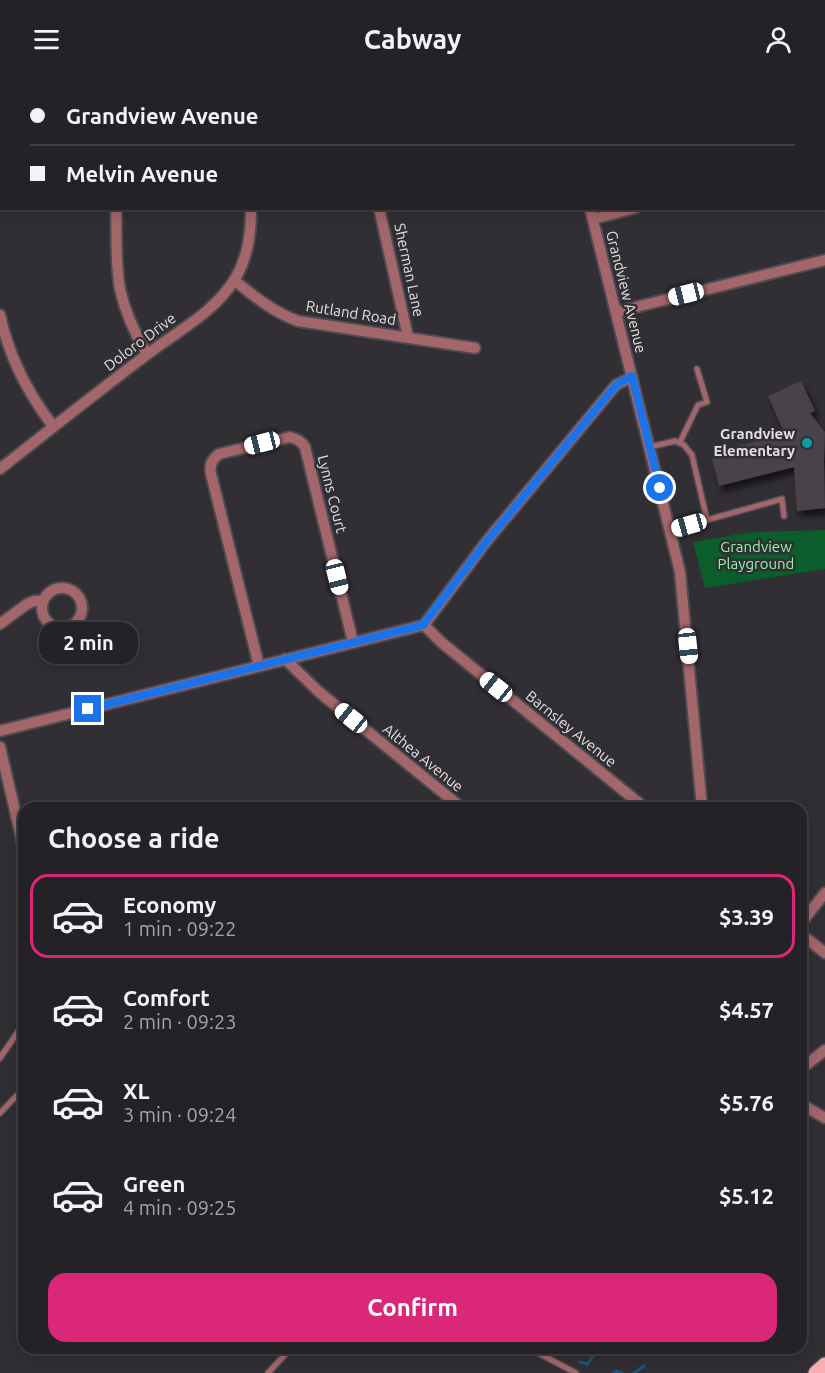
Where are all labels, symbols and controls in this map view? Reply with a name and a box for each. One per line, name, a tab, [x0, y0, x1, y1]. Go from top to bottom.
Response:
icon: menu	[30, 23, 63, 56]
icon: person	[762, 23, 795, 56]
text: Cabway	[364, 24, 461, 54]
text: Grandview Avenue	[66, 103, 259, 128]
text: Melvin Avenue	[66, 161, 218, 186]
street label: Sherman Lane	[391, 222, 428, 318]
street label: Grandview Avenue	[603, 229, 650, 355]
car	[666, 281, 706, 307]
street label: Rutland Road	[305, 297, 397, 328]
street label: Doloro Drive	[100, 309, 179, 374]
place label: Grandview Elementary	[714, 425, 795, 459]
car	[242, 430, 282, 456]
marker: Grandview Elementary	[800, 436, 814, 450]
street label: Lynns Court	[315, 453, 350, 535]
route start	[646, 474, 673, 501]
car	[669, 511, 709, 539]
park label: Grandview Playground	[718, 538, 794, 572]
car	[324, 557, 350, 597]
callout: 2 min	[38, 622, 138, 664]
car	[677, 627, 699, 665]
text: 2 min	[63, 631, 114, 654]
car	[476, 669, 516, 705]
street label: Barnsley Avenue	[523, 687, 620, 770]
route end	[74, 695, 101, 722]
car	[331, 700, 371, 736]
street label: Althea Avenue	[380, 720, 467, 795]
text: Choose a ride	[48, 823, 220, 853]
icon: car	[51, 889, 105, 943]
text: Economy	[123, 892, 216, 917]
text: $3.39	[719, 904, 774, 929]
text: 1 min · 09:22	[123, 917, 237, 940]
icon: car	[51, 982, 105, 1036]
text: Comfort	[123, 985, 210, 1010]
text: $4.57	[719, 997, 774, 1022]
text: 2 min · 09:23	[123, 1010, 237, 1033]
icon: car	[51, 1075, 105, 1129]
text: XL	[123, 1078, 150, 1103]
text: $5.76	[719, 1090, 774, 1115]
text: 3 min · 09:24	[123, 1103, 237, 1126]
icon: car	[51, 1168, 105, 1222]
text: Green	[123, 1171, 185, 1196]
text: $5.12	[719, 1183, 774, 1208]
text: 4 min · 09:25	[123, 1196, 237, 1219]
button: Confirm	[48, 1273, 777, 1342]

